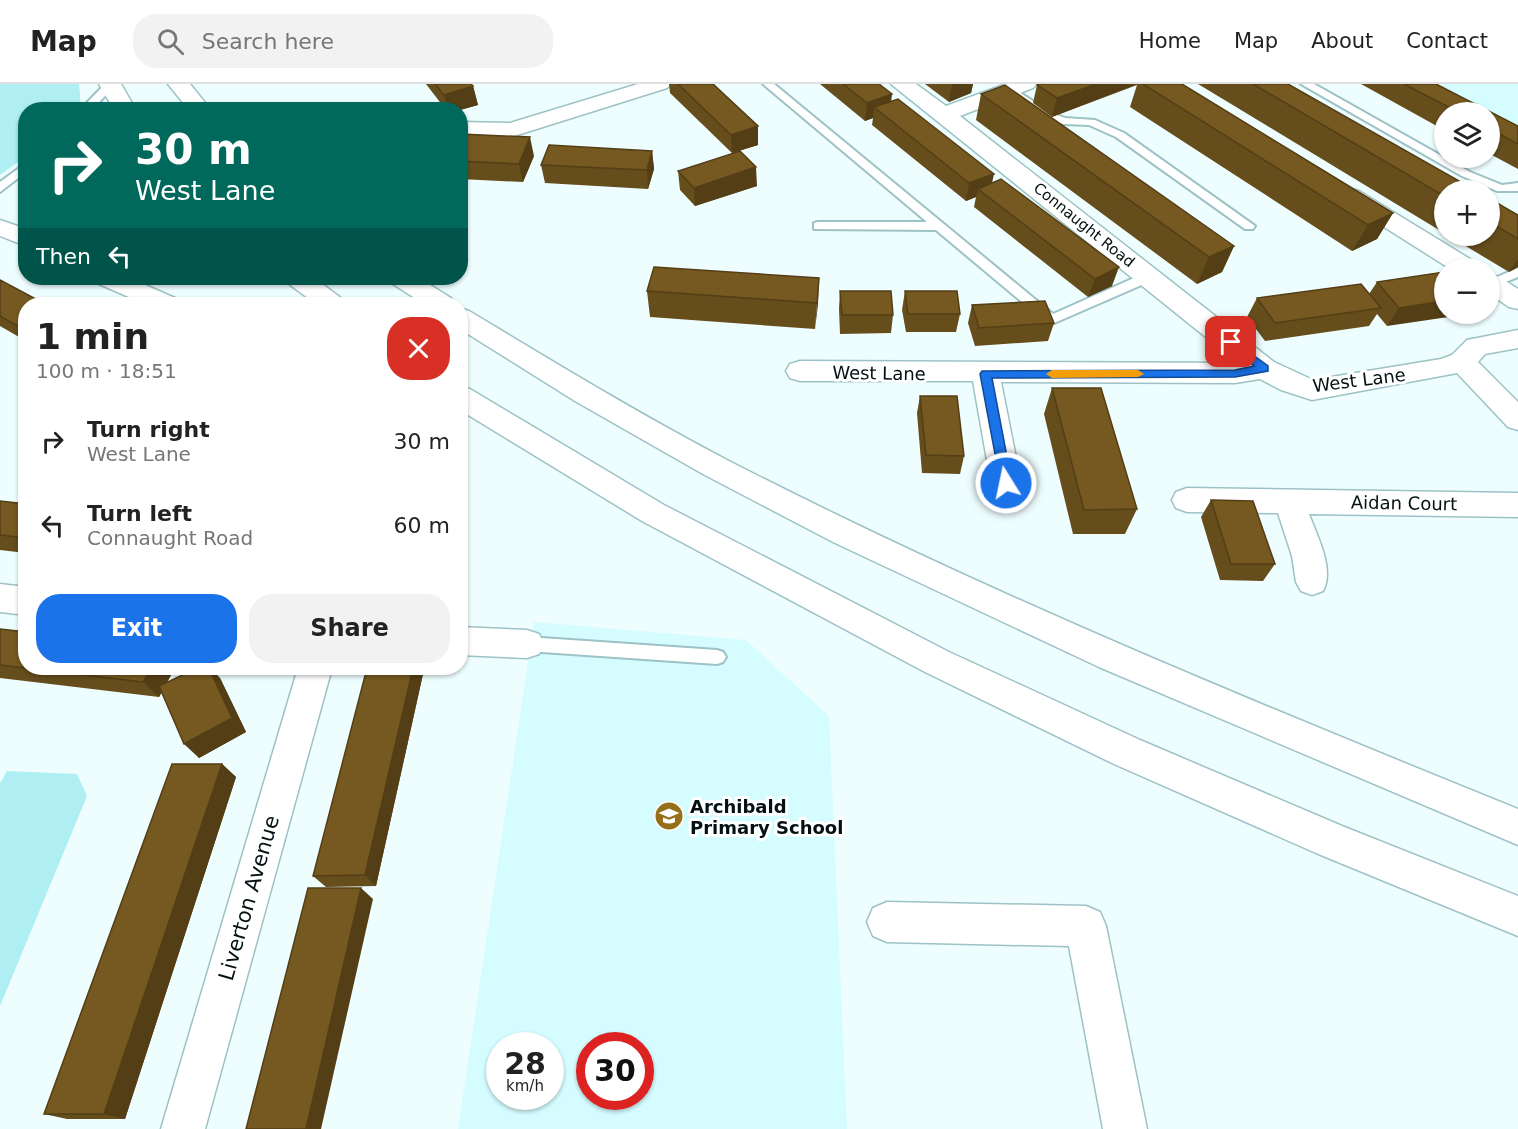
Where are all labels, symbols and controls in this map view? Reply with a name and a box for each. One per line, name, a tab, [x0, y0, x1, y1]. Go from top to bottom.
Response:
search box	[133, 14, 553, 68]
text: Map	[30, 25, 97, 58]
icon: search	[154, 25, 187, 58]
text: Search here	[202, 29, 334, 54]
text: Home	[1139, 29, 1201, 53]
text: Map	[1234, 29, 1278, 53]
text: About	[1311, 29, 1373, 53]
text: Contact	[1406, 29, 1488, 53]
map controls	[1434, 102, 1500, 324]
button: layers	[1434, 102, 1500, 168]
text: 30 m	[135, 125, 252, 174]
icon: right	[36, 126, 114, 204]
text: West Lane	[135, 175, 275, 206]
street label: Connaught Road	[1030, 179, 1138, 271]
button: +	[1434, 180, 1500, 246]
icon: left	[103, 240, 136, 273]
text: Then	[36, 244, 91, 269]
button: −	[1434, 258, 1500, 324]
text: 1 min	[36, 316, 149, 357]
pin	[1205, 316, 1256, 367]
button: close	[387, 317, 450, 380]
icon: arrive	[1214, 325, 1247, 358]
text: 100 m · 18:51	[36, 359, 177, 383]
street label: West Lane	[832, 362, 926, 384]
street label: West Lane	[1311, 364, 1407, 396]
text: Turn right	[87, 417, 210, 442]
icon: right	[36, 425, 69, 458]
text: 30 m	[394, 429, 450, 454]
text: West Lane	[87, 442, 191, 466]
position arrow	[974, 451, 1038, 515]
street label: Aidan Court	[1351, 492, 1457, 514]
text: Turn left	[87, 501, 192, 526]
icon: left	[36, 509, 69, 542]
text: 60 m	[394, 513, 450, 538]
text: Connaught Road	[87, 526, 253, 550]
button: Exit	[36, 594, 237, 663]
button: Share	[249, 594, 450, 663]
place label: Archibald Primary School	[690, 796, 843, 838]
school or university icon: Archibald Primary School	[653, 800, 685, 832]
street label: Liverton Avenue	[214, 813, 284, 983]
speed limit sign: 30	[576, 1032, 654, 1110]
text: 28	[504, 1046, 546, 1081]
text: km/h	[506, 1077, 544, 1095]

